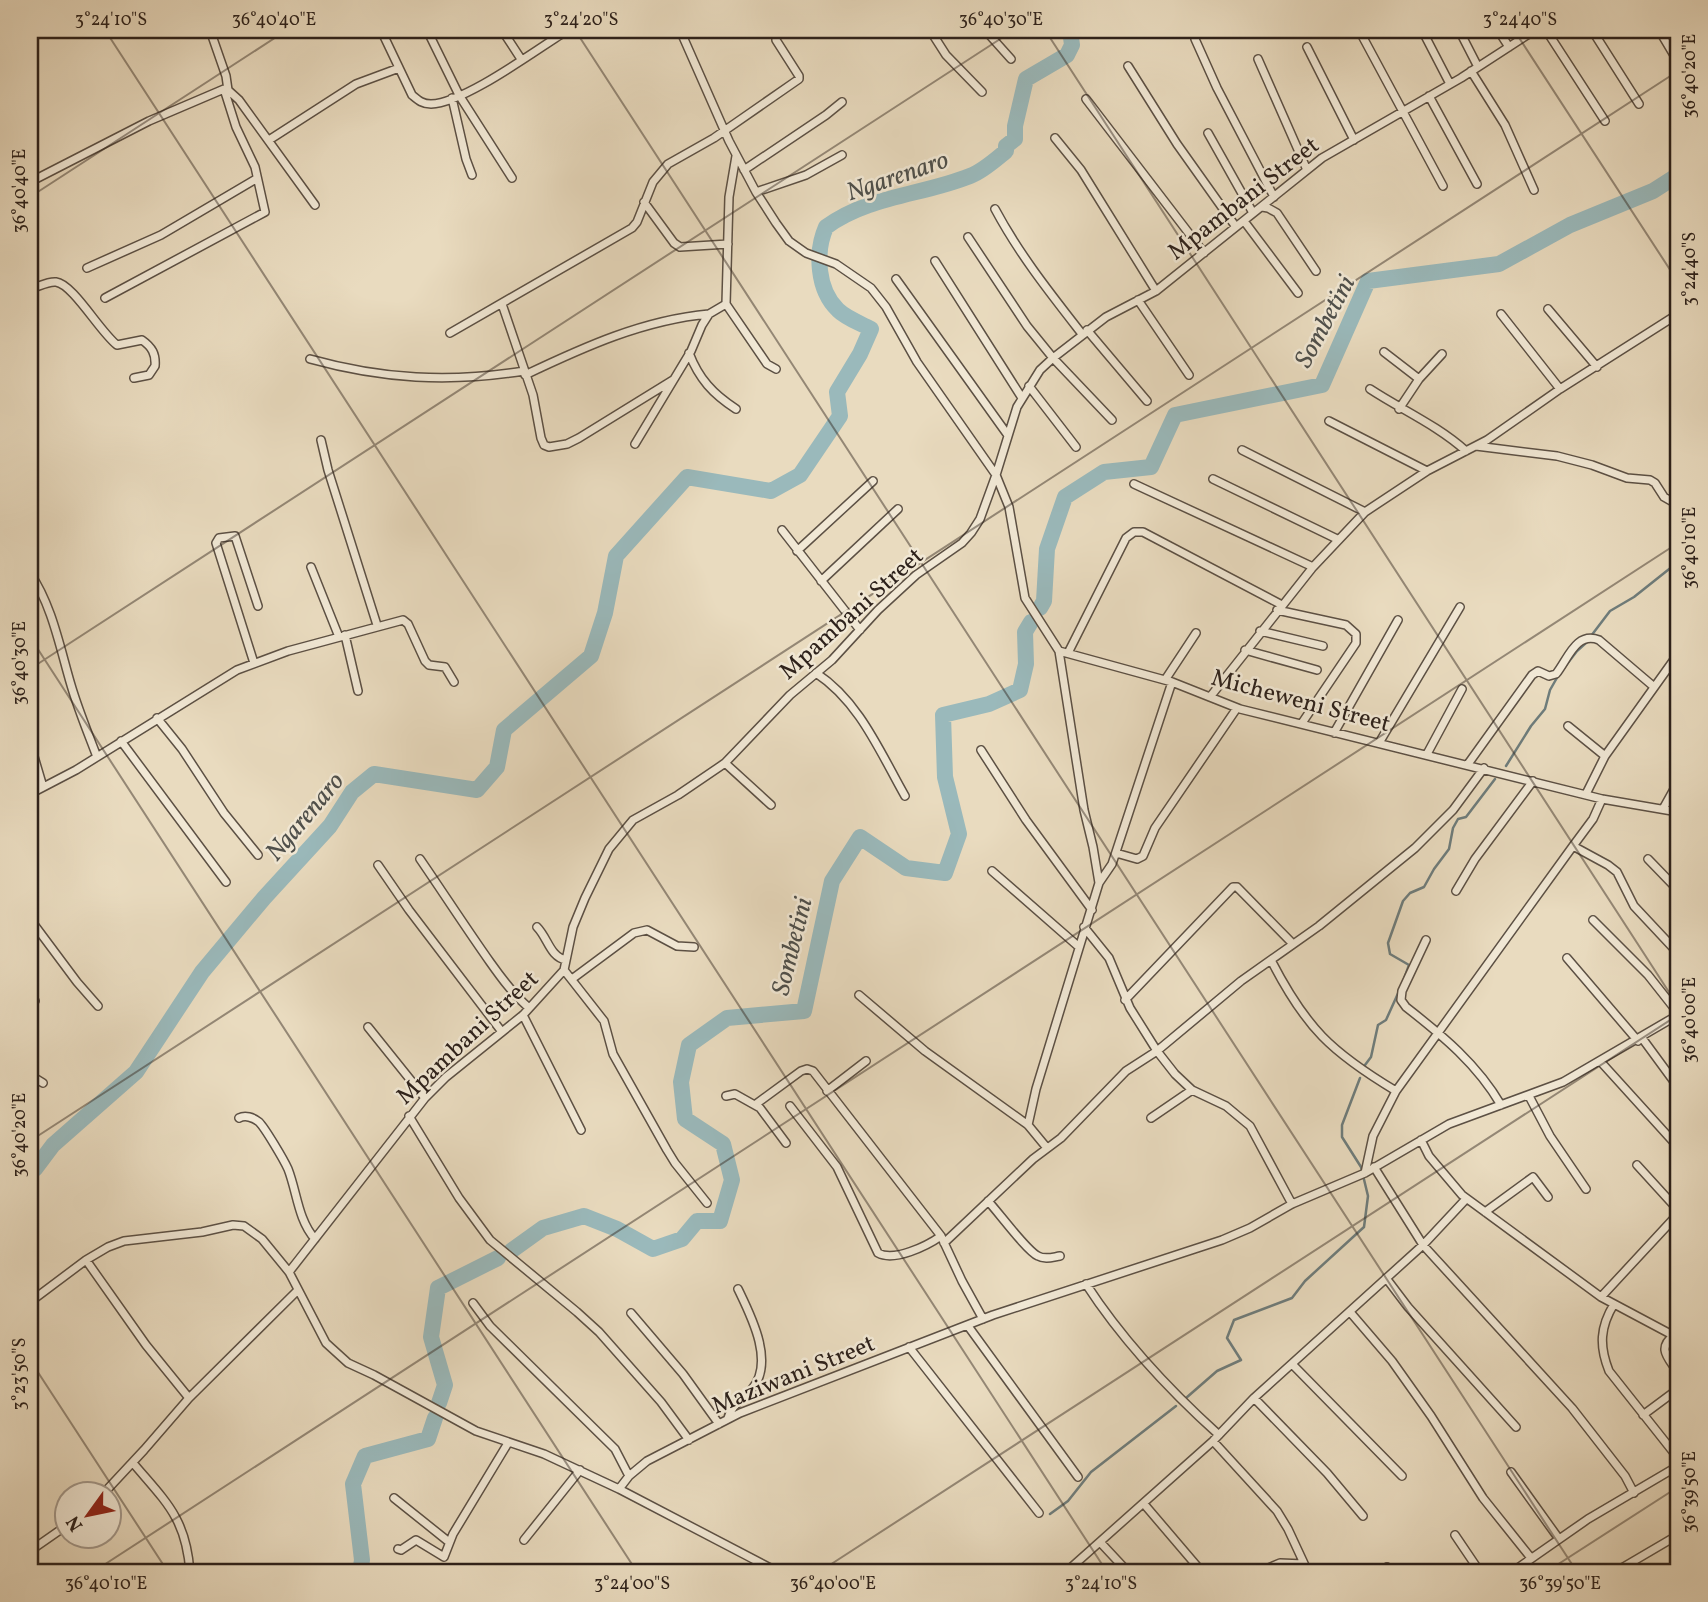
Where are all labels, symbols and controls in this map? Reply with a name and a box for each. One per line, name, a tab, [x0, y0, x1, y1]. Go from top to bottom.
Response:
text: 3°24'10"S	[75, 8, 147, 33]
text: 36°40'40"E	[232, 8, 316, 33]
text: 3°24'20"S	[544, 8, 618, 33]
text: 36°40'30"E	[959, 8, 1043, 33]
text: 3°24'40"S	[1483, 8, 1557, 33]
text: 36°40'20"E	[1678, 33, 1703, 118]
street label: Mpambani Street	[1161, 130, 1327, 269]
water label: Ngarenaro	[842, 143, 954, 211]
text: 36°40'40"E	[8, 149, 33, 233]
text: 3°24'40"S	[1678, 232, 1703, 306]
water label: Sombetini	[1287, 269, 1365, 374]
text: 36°40'10"E	[1678, 507, 1703, 589]
street label: Mpambani Street	[773, 540, 932, 689]
text: 36°40'30"E	[8, 621, 33, 705]
street label: Micheweni Street	[1207, 662, 1394, 742]
water label: Ngarenaro	[258, 765, 353, 869]
water label: Sombetini	[763, 893, 823, 999]
street label: Mpambani Street	[390, 963, 547, 1114]
text: 36°40'00"E	[1678, 977, 1703, 1063]
text: 36°40'20"E	[8, 1092, 33, 1177]
street label: Maziwani Street	[707, 1328, 880, 1424]
text: 3°23'50"S	[8, 1338, 33, 1410]
text: 36°39'50"E	[1678, 1451, 1703, 1533]
north arrow	[52, 1480, 122, 1550]
text: N	[61, 1510, 90, 1536]
text: 36°40'10"E	[65, 1572, 147, 1597]
text: 3°24'00"S	[594, 1572, 670, 1597]
text: 36°40'00"E	[790, 1572, 876, 1597]
text: 3°24'10"S	[1065, 1572, 1137, 1597]
text: 36°39'50"E	[1519, 1572, 1601, 1597]

